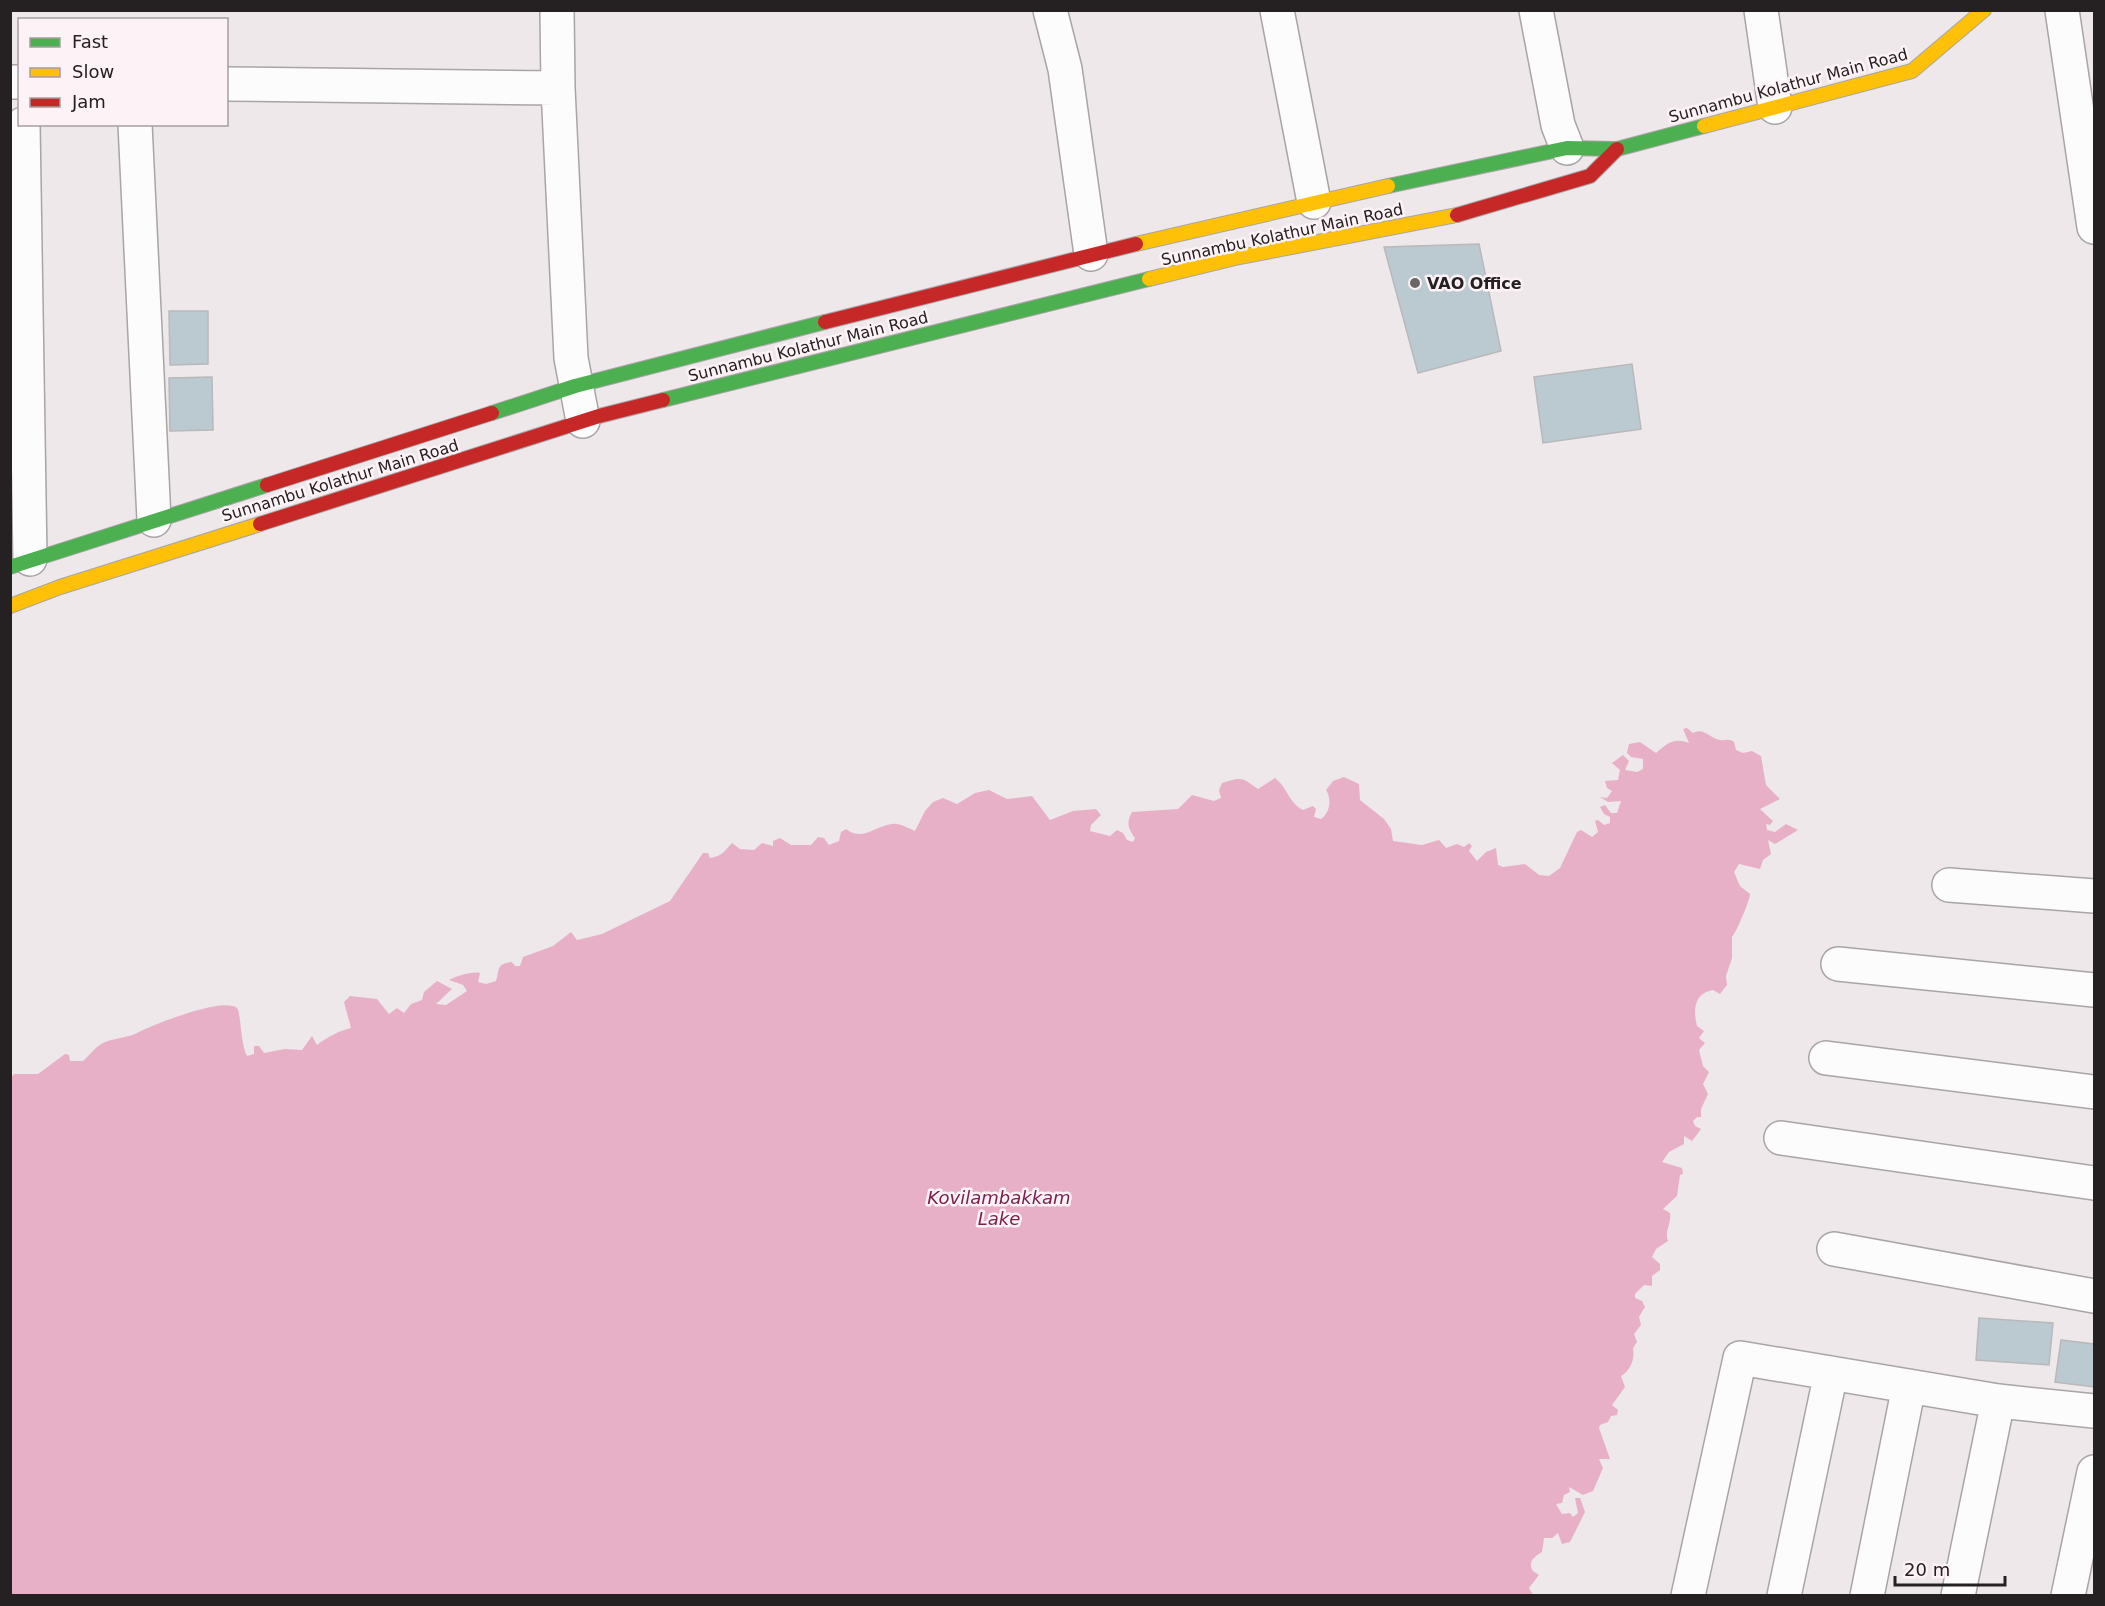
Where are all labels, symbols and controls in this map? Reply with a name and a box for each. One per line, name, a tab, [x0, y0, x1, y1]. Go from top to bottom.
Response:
legend	[18, 18, 228, 126]
text: Fast	[72, 31, 108, 52]
street label: Sunnambu Kolathur Main Road	[1667, 44, 1910, 127]
text: Slow	[72, 61, 114, 82]
text: Jam	[71, 91, 106, 112]
street label: Sunnambu Kolathur Main Road	[1159, 200, 1405, 269]
place label: VAO Office	[1427, 274, 1522, 293]
marker: VAO Office	[1408, 276, 1422, 290]
street label: Sunnambu Kolathur Main Road	[686, 307, 930, 386]
street label: Sunnambu Kolathur Main Road	[219, 435, 461, 526]
water label: Kovilambakkam Lake	[927, 1187, 1071, 1229]
scale bar	[1895, 1549, 2004, 1587]
text: 20 m	[1904, 1559, 1950, 1580]

